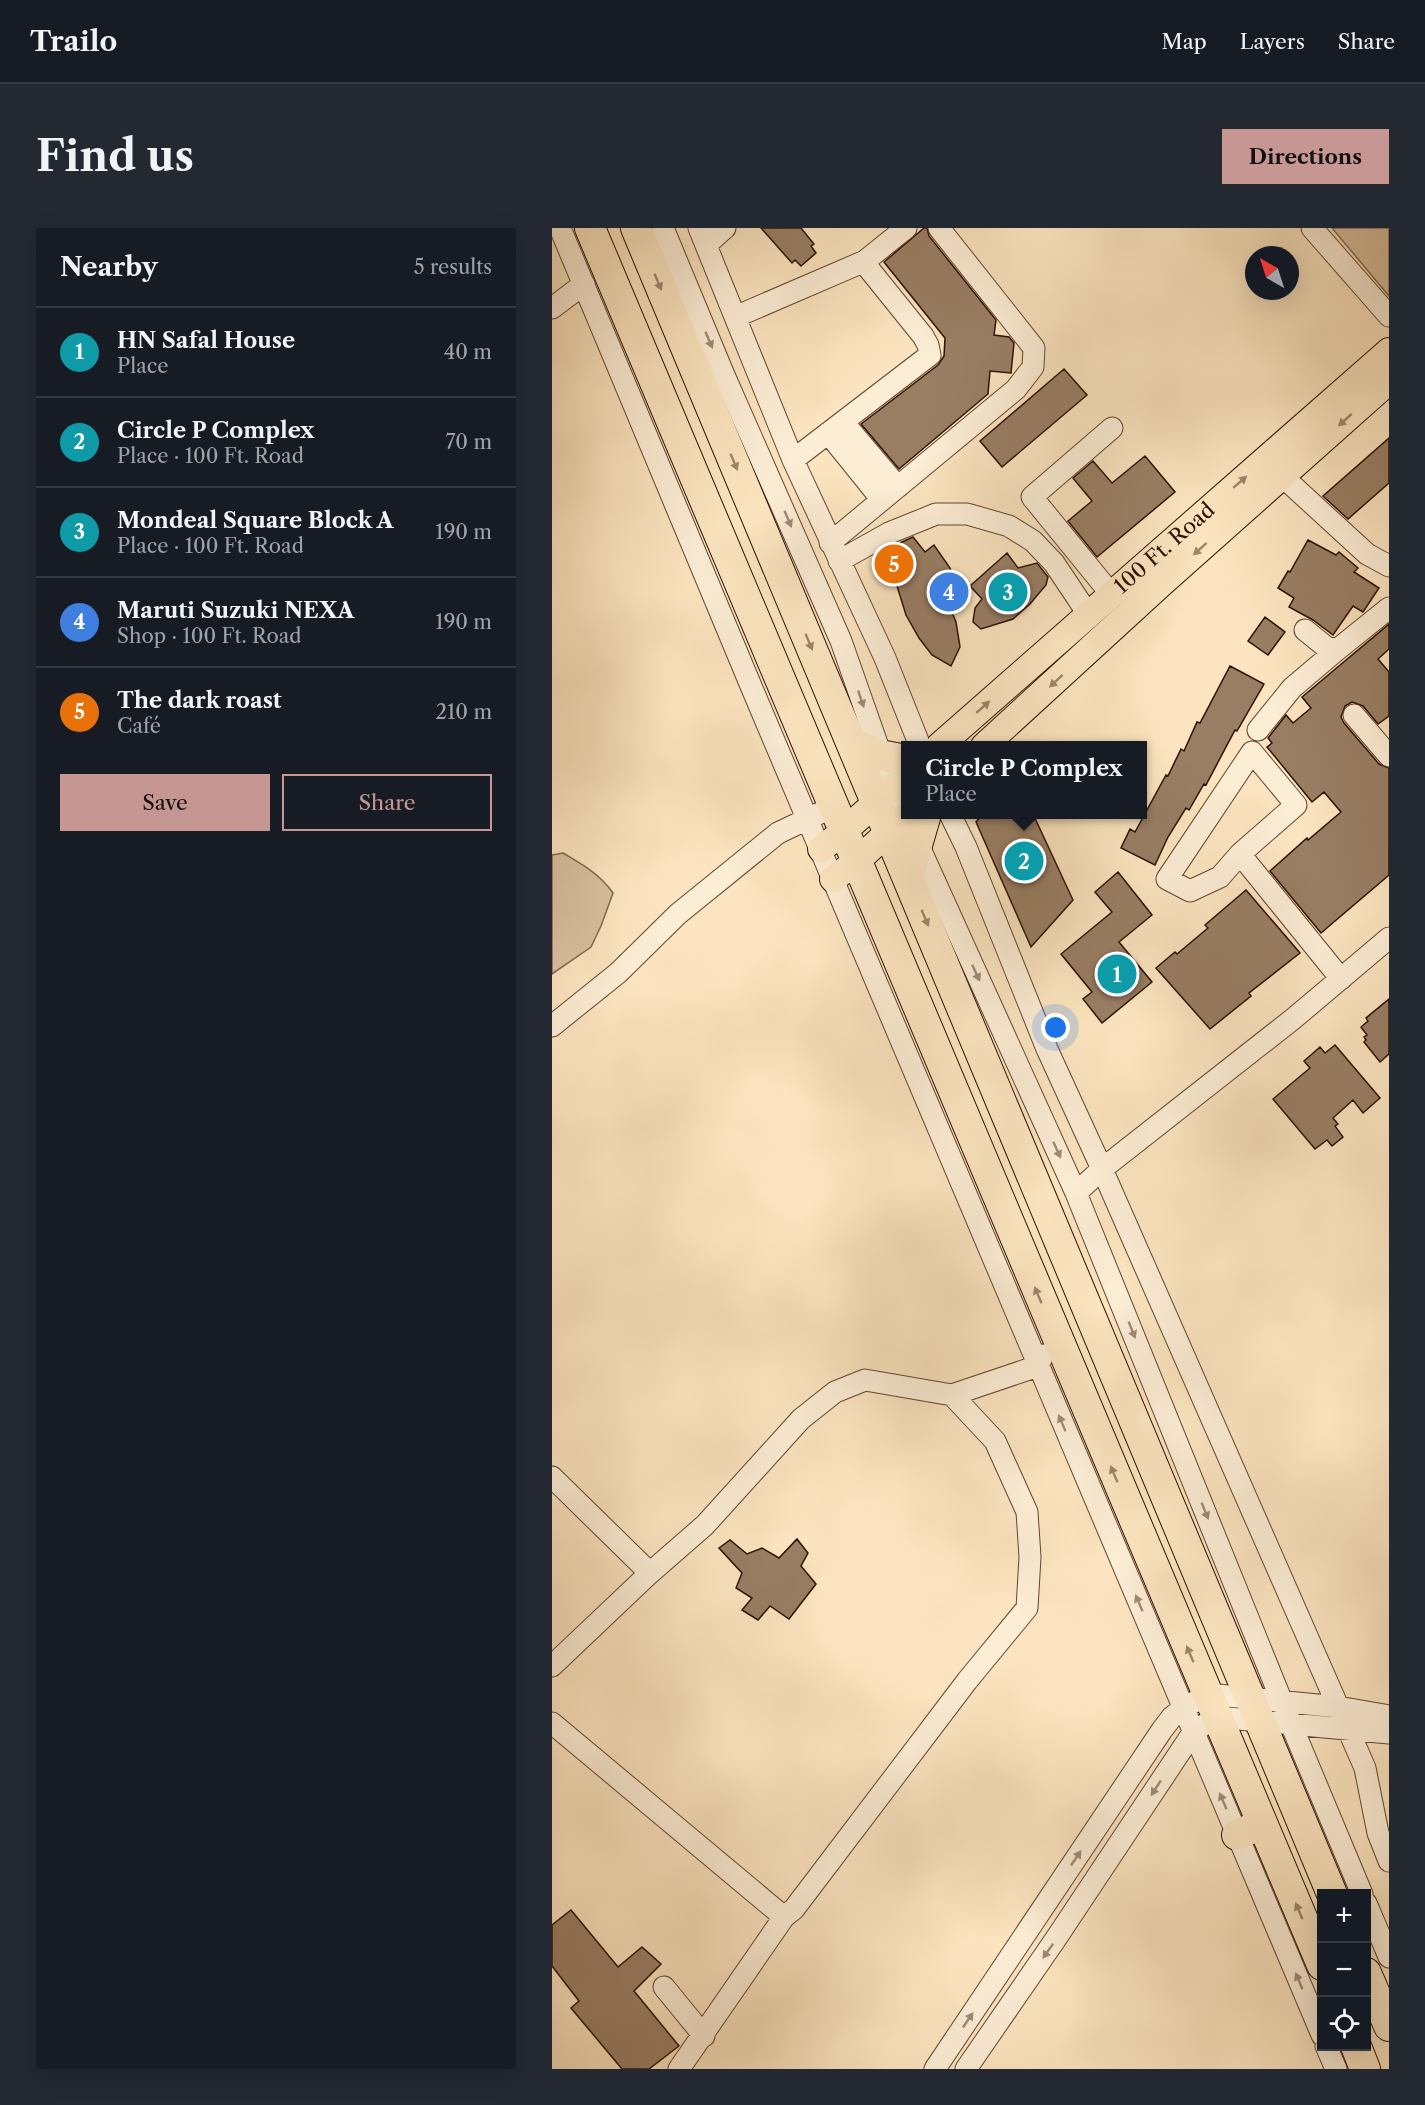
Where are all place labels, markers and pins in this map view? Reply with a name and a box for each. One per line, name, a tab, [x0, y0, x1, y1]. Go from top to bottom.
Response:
pin: 5	[874, 542, 914, 586]
pin: 4	[930, 570, 968, 614]
pin: 3	[988, 570, 1028, 614]
pin: 2	[1004, 838, 1044, 884]
pin: 1	[1098, 952, 1136, 996]

